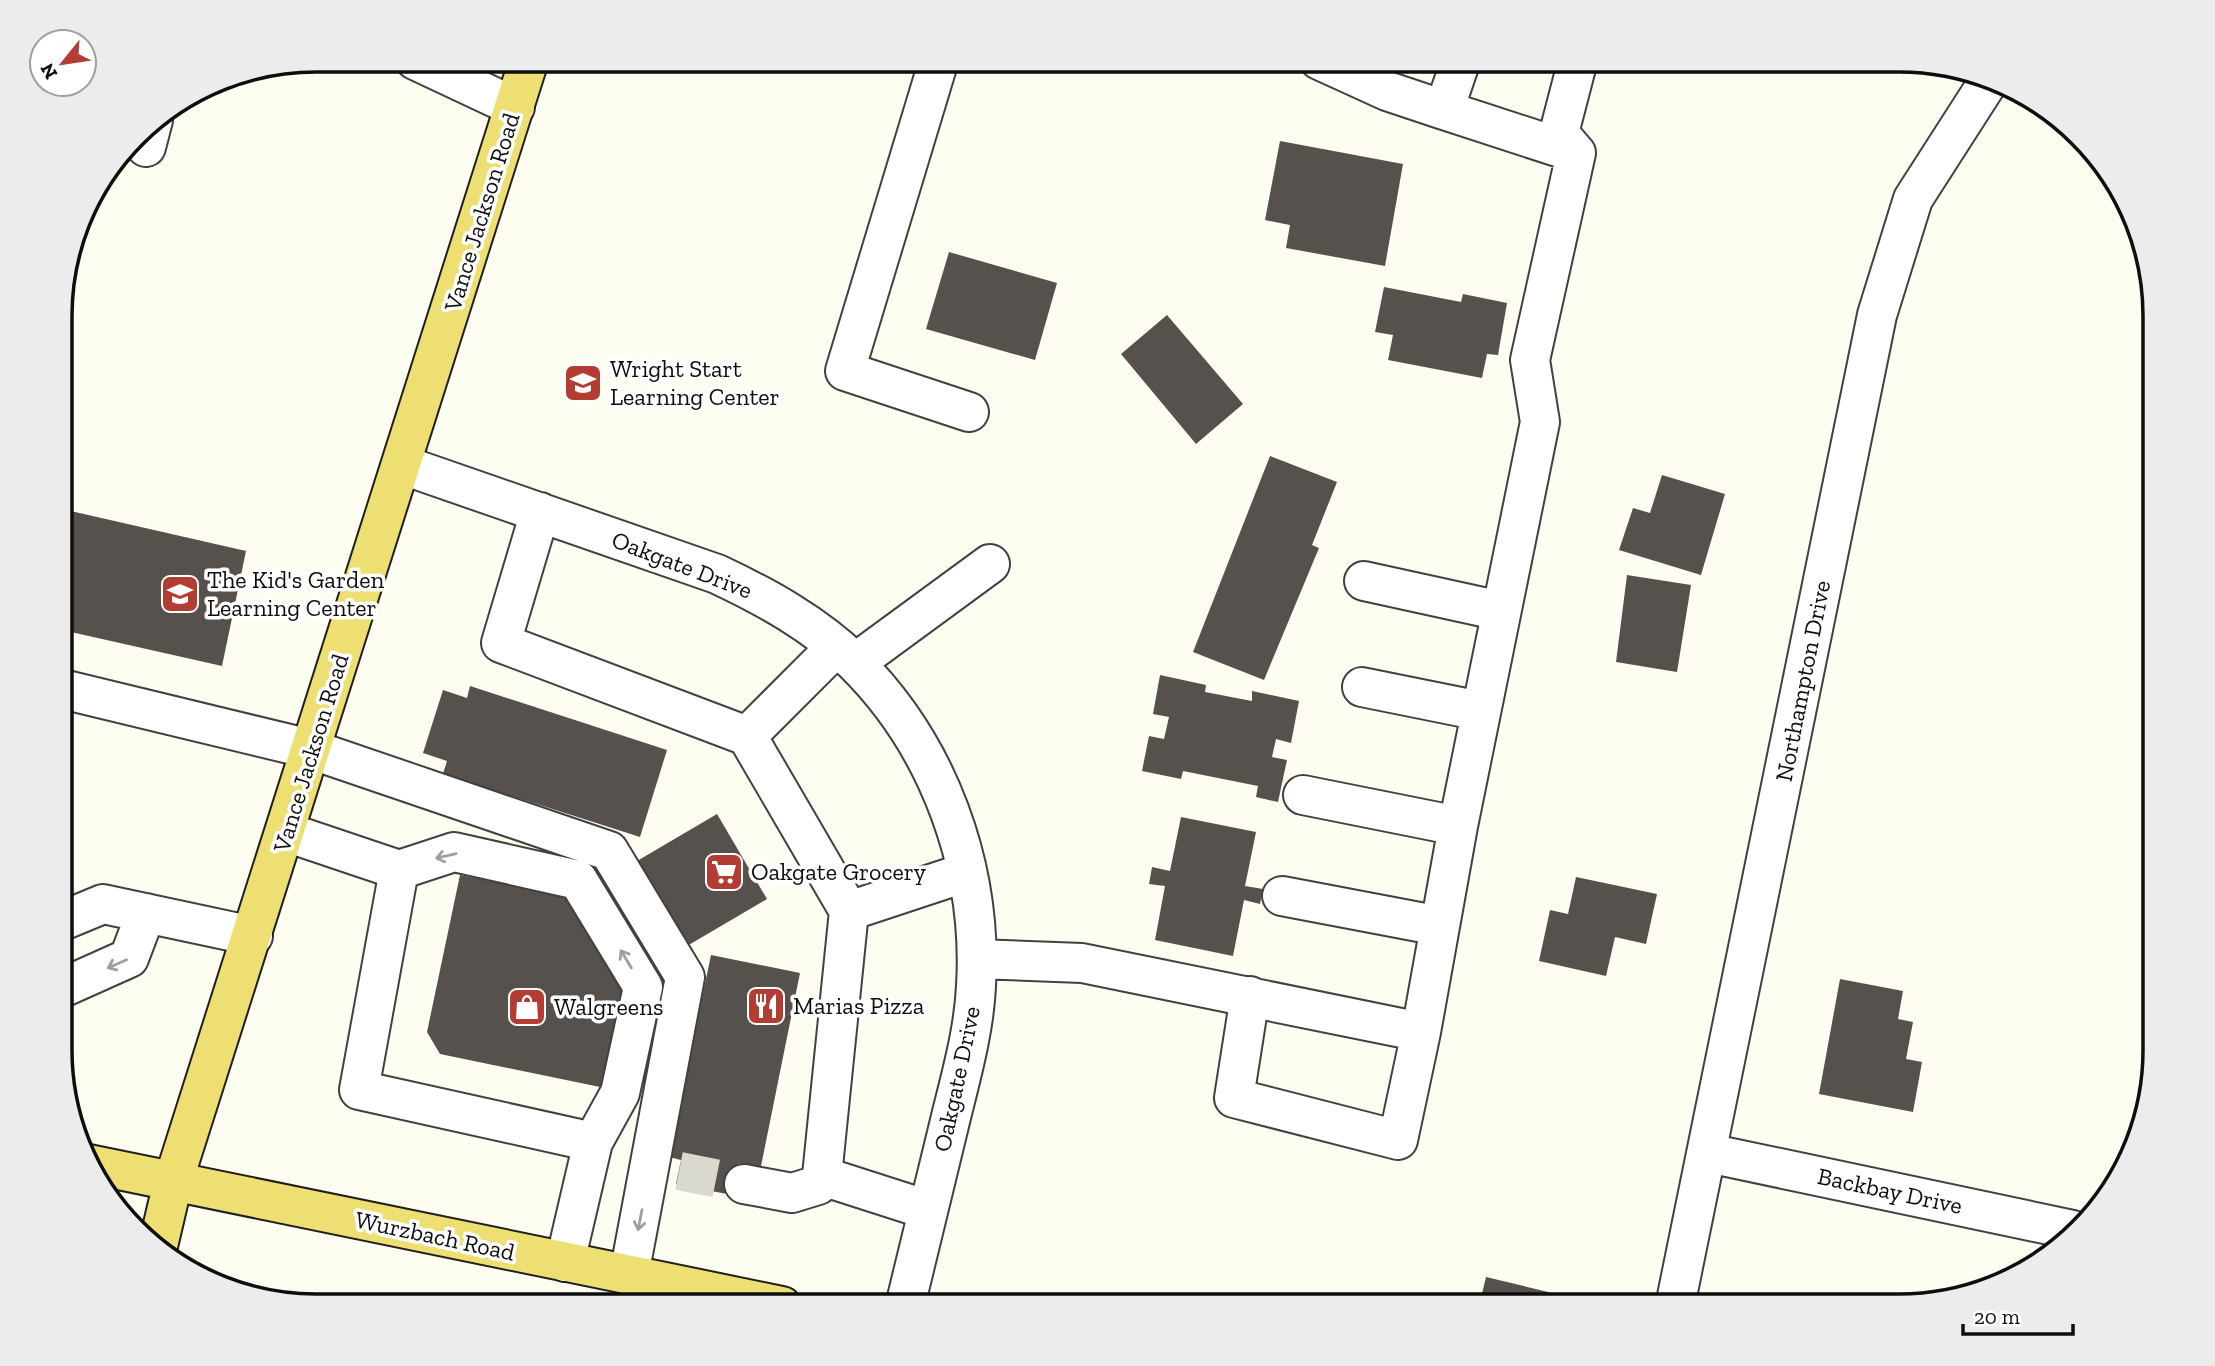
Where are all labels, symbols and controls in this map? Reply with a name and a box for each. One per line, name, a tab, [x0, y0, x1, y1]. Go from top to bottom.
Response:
north arrow	[28, 28, 98, 98]
text: N	[35, 59, 62, 83]
street label: Vance Jackson Road	[437, 109, 525, 315]
place label: Wright Start Learning Center	[610, 354, 780, 411]
school or university icon: Wright Start Learning Center	[562, 362, 604, 404]
street label: Oakgate Drive	[608, 524, 756, 605]
place label: The Kid's Garden Learning Center	[207, 565, 384, 622]
school or university icon: The Kid's Garden Learning Center	[159, 573, 201, 615]
street label: Northampton Drive	[1769, 578, 1836, 784]
street label: Vance Jackson Road	[266, 650, 354, 856]
one-way arrow	[435, 850, 458, 863]
supermarket icon: Oakgate Grocery	[703, 851, 745, 893]
place label: Oakgate Grocery	[751, 857, 927, 886]
one-way arrow	[619, 949, 633, 969]
one-way arrow	[107, 958, 129, 971]
restaurant icon: Marias Pizza	[745, 985, 787, 1027]
shop icon: Walgreens	[506, 986, 548, 1028]
place label: Marias Pizza	[793, 991, 925, 1020]
place label: Walgreens	[554, 992, 663, 1021]
street label: Oakgate Drive	[927, 1004, 986, 1154]
street label: Backbay Drive	[1815, 1161, 1965, 1220]
street label: Wurzbach Road	[353, 1204, 517, 1267]
one-way arrow	[632, 1208, 646, 1231]
scale bar	[1963, 1292, 2073, 1336]
text: 20 m	[1974, 1304, 2020, 1329]

